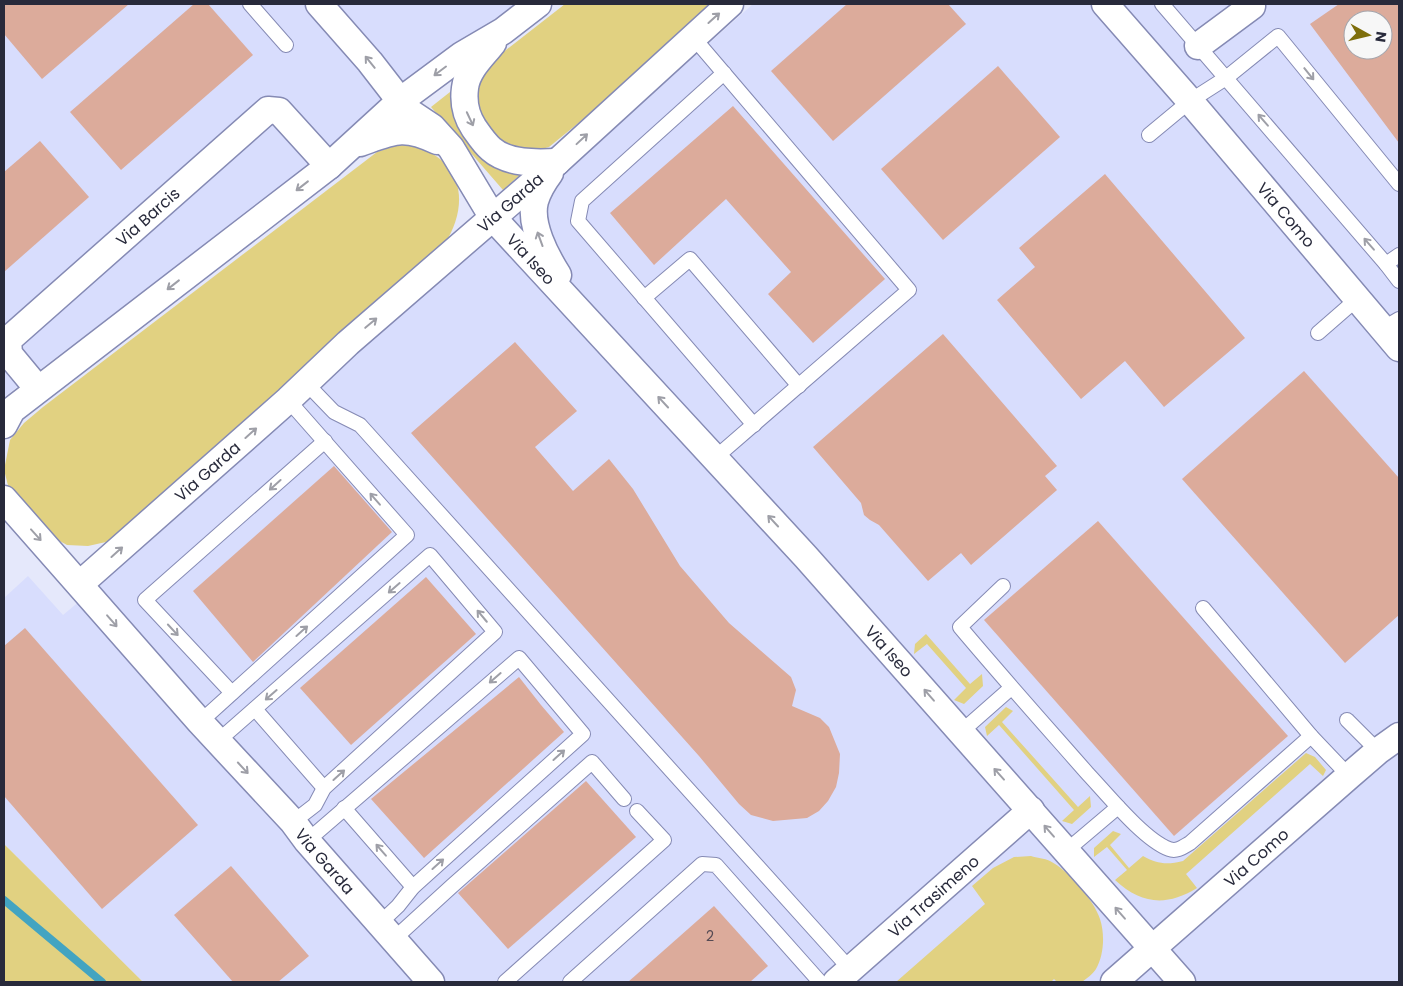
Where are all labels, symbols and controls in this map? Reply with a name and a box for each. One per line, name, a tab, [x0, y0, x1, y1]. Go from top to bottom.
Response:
north arrow	[1343, 10, 1393, 60]
one-way arrow	[708, 12, 721, 24]
text: N	[1370, 30, 1392, 43]
one-way arrow	[365, 56, 376, 69]
one-way arrow	[433, 66, 447, 76]
one-way arrow	[1304, 67, 1315, 80]
one-way arrow	[465, 111, 475, 126]
one-way arrow	[1257, 114, 1268, 127]
one-way arrow	[575, 133, 588, 145]
street label: Via Garda	[472, 168, 549, 238]
street label: Via Como	[1252, 177, 1320, 253]
one-way arrow	[296, 181, 309, 192]
street label: Via Barcis	[111, 182, 185, 251]
street label: Via Iseo	[501, 229, 560, 290]
one-way arrow	[535, 232, 544, 247]
one-way arrow	[1363, 237, 1374, 250]
one-way arrow	[167, 280, 180, 291]
one-way arrow	[365, 318, 378, 329]
one-way arrow	[657, 395, 669, 408]
one-way arrow	[245, 427, 258, 438]
street label: Via Garda	[170, 436, 246, 507]
one-way arrow	[269, 479, 282, 490]
one-way arrow	[369, 492, 381, 505]
one-way arrow	[767, 514, 779, 527]
one-way arrow	[30, 529, 42, 542]
one-way arrow	[110, 546, 123, 558]
one-way arrow	[387, 582, 400, 593]
one-way arrow	[477, 610, 488, 623]
one-way arrow	[106, 614, 117, 627]
street label: Via Iseo	[860, 620, 918, 682]
one-way arrow	[167, 623, 179, 636]
one-way arrow	[295, 625, 308, 636]
one-way arrow	[489, 673, 502, 684]
one-way arrow	[265, 689, 278, 700]
one-way arrow	[923, 689, 935, 702]
one-way arrow	[553, 749, 565, 761]
one-way arrow	[237, 762, 249, 775]
one-way arrow	[993, 767, 1005, 780]
one-way arrow	[332, 769, 345, 781]
street label: Via Como	[1219, 823, 1294, 893]
street label: Via Garda	[289, 824, 360, 899]
one-way arrow	[1043, 824, 1054, 837]
one-way arrow	[375, 844, 387, 857]
street label: Via Trasimeno	[883, 850, 984, 943]
one-way arrow	[432, 858, 445, 870]
one-way arrow	[1114, 906, 1126, 919]
house number: 2	[706, 926, 714, 946]

